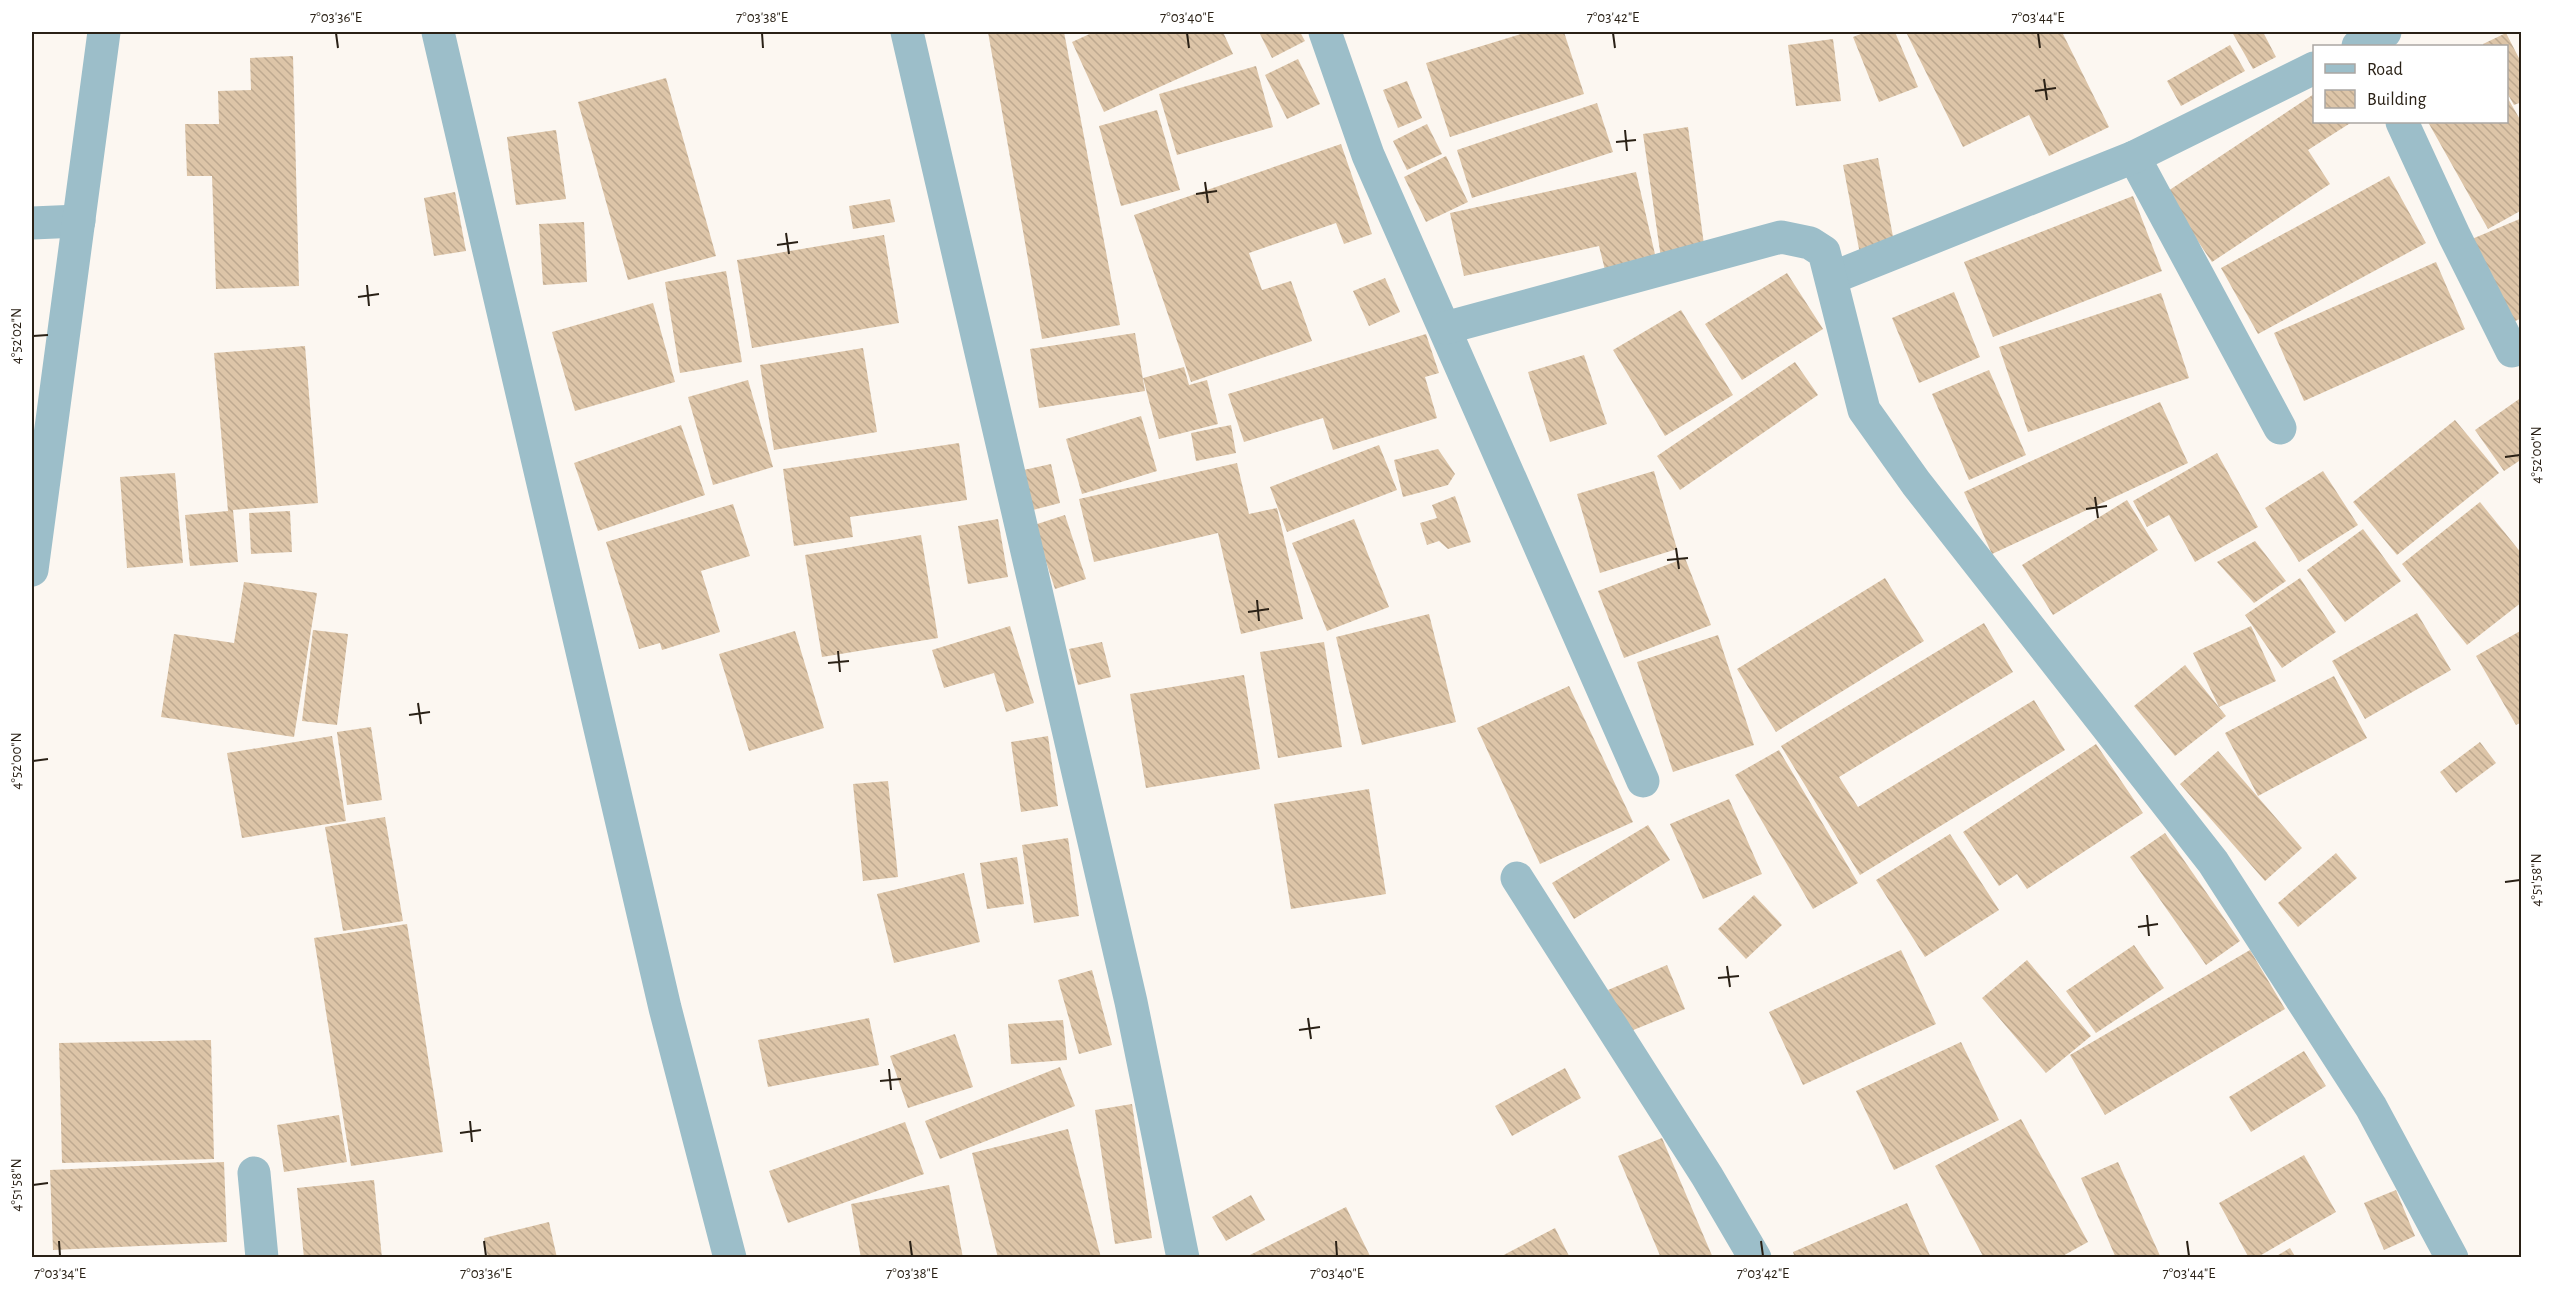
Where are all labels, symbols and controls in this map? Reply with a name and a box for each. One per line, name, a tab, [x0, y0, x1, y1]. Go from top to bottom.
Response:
text: 7°03'36"E	[310, 10, 362, 25]
text: 7°03'38"E	[736, 10, 788, 25]
text: 7°03'40"E	[1160, 10, 1214, 25]
text: 7°03'42"E	[1587, 10, 1639, 25]
text: 7°03'44"E	[2011, 10, 2065, 25]
legend	[2313, 45, 2508, 123]
text: Road	[2367, 61, 2403, 79]
text: Building	[2367, 91, 2427, 109]
text: 4°52'02"N	[9, 308, 24, 364]
text: 4°52'00"N	[2529, 426, 2544, 484]
text: 4°52'00"N	[9, 732, 24, 790]
text: 4°51'58"N	[2529, 853, 2544, 907]
text: 4°51'58"N	[9, 1158, 24, 1212]
text: 7°03'34"E	[34, 1266, 86, 1281]
text: 7°03'36"E	[460, 1266, 512, 1281]
text: 7°03'38"E	[886, 1266, 938, 1281]
text: 7°03'40"E	[1310, 1266, 1364, 1281]
text: 7°03'42"E	[1737, 1266, 1789, 1281]
text: 7°03'44"E	[2162, 1266, 2216, 1281]

